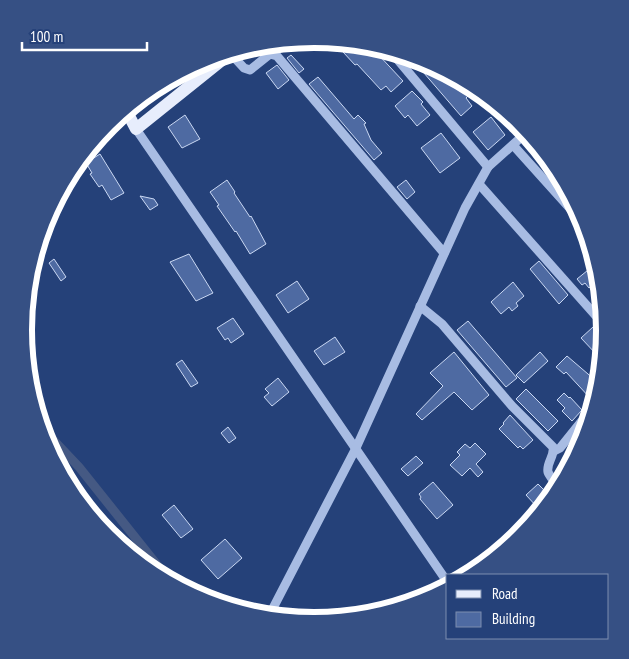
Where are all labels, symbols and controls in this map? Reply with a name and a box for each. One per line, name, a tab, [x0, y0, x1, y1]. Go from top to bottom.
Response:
scale bar	[22, 20, 148, 52]
text: 100 m	[30, 27, 63, 46]
legend	[446, 574, 609, 639]
text: Road	[492, 584, 518, 603]
text: Building	[492, 609, 535, 628]

